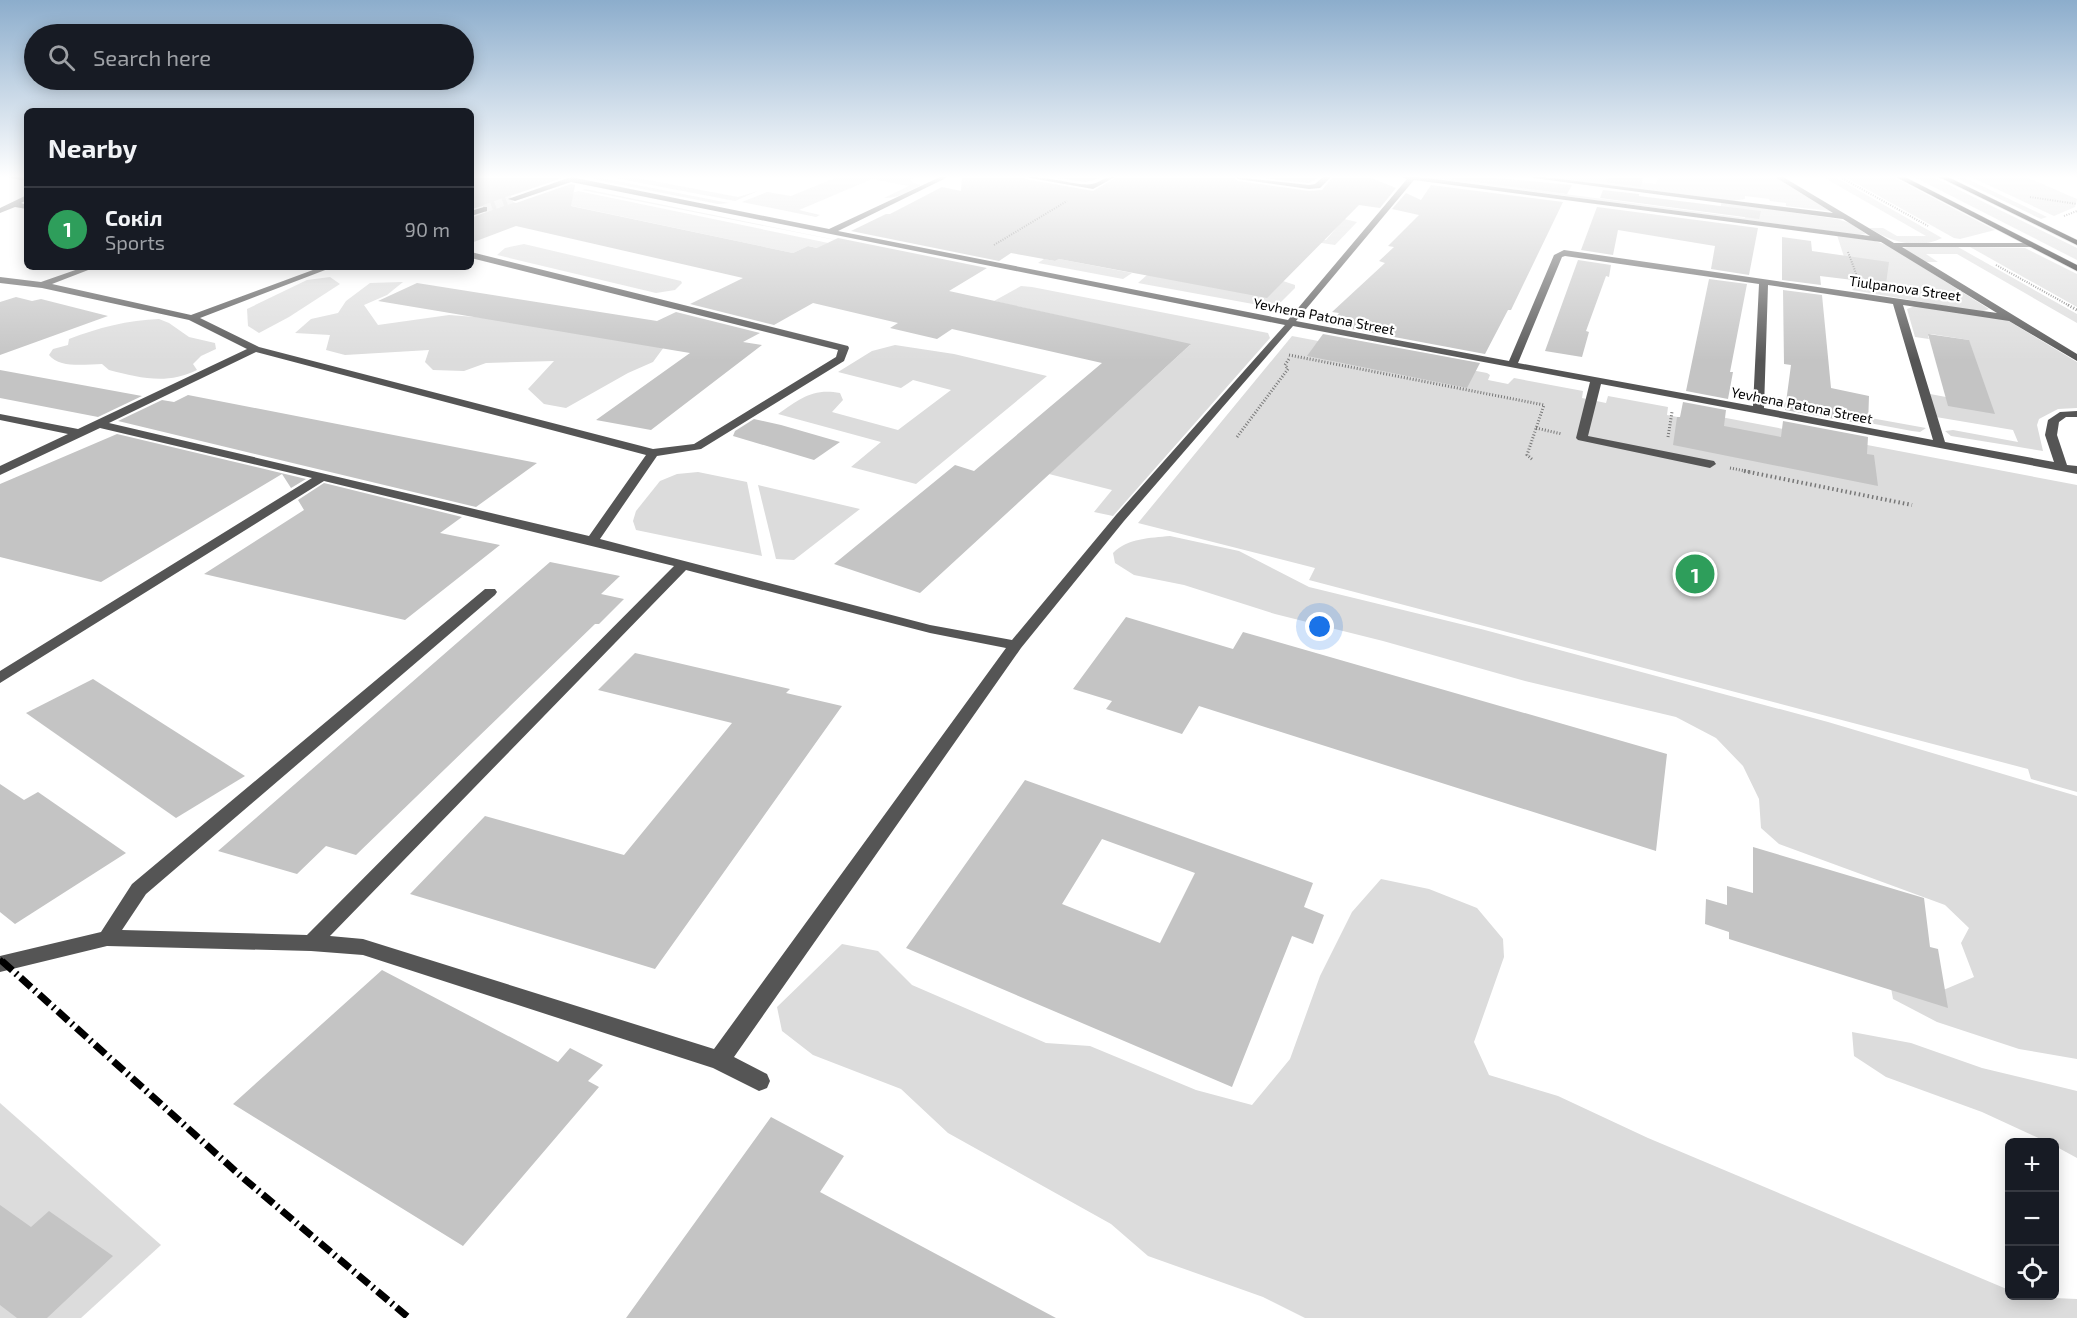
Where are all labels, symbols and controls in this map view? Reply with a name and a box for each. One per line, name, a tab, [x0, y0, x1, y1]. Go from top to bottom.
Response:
search box	[24, 24, 474, 90]
icon: search	[45, 41, 78, 74]
text: Search here	[93, 44, 211, 70]
text: Nearby	[48, 132, 137, 163]
text: Сокіл	[105, 204, 162, 230]
text: 1	[63, 217, 72, 241]
text: 90 m	[405, 217, 450, 241]
text: Sports	[105, 230, 165, 254]
street label: Tiulpanova Street	[1848, 272, 1962, 304]
street label: Yevhena Patona Street	[1252, 294, 1396, 338]
street label: Yevhena Patona Street	[1730, 383, 1874, 427]
pin: 1	[1676, 552, 1714, 596]
your location	[1305, 612, 1334, 641]
map controls	[2005, 1138, 2059, 1300]
button: +	[2005, 1138, 2059, 1192]
button: −	[2005, 1192, 2059, 1246]
button: locate	[2005, 1246, 2059, 1300]

